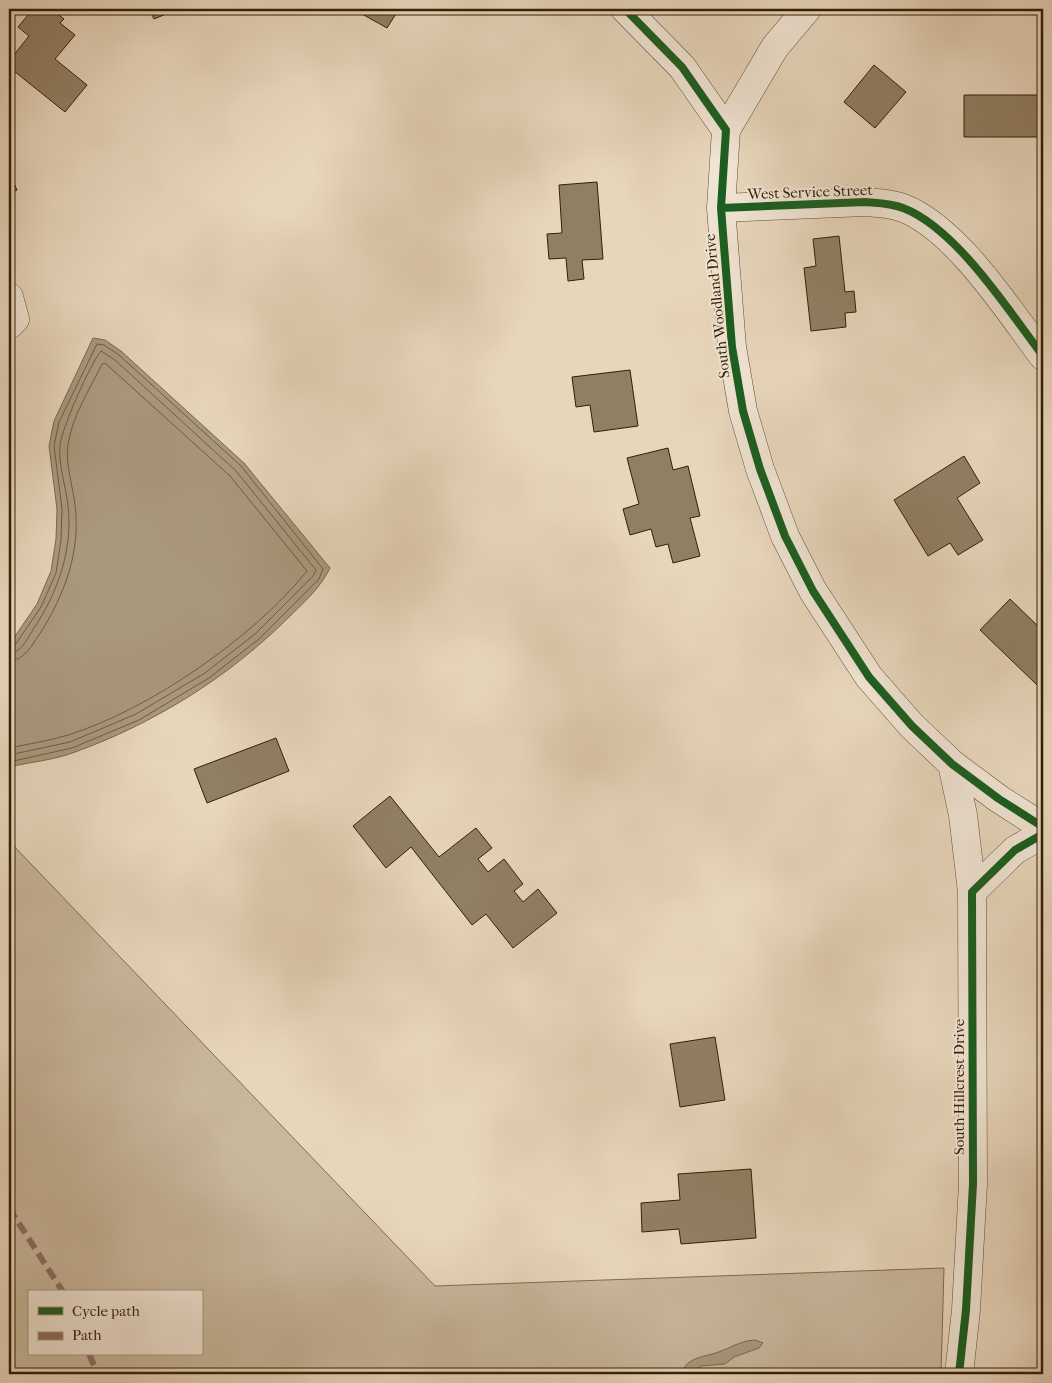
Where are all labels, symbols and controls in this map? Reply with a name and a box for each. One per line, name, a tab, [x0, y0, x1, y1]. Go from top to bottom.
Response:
street label: West Service Street	[746, 181, 874, 203]
street label: South Woodland Drive	[700, 232, 734, 379]
street label: South Hillcrest Drive	[950, 1018, 968, 1155]
legend	[28, 1290, 202, 1356]
text: Cycle path	[72, 1302, 140, 1320]
text: Path	[72, 1326, 102, 1344]

